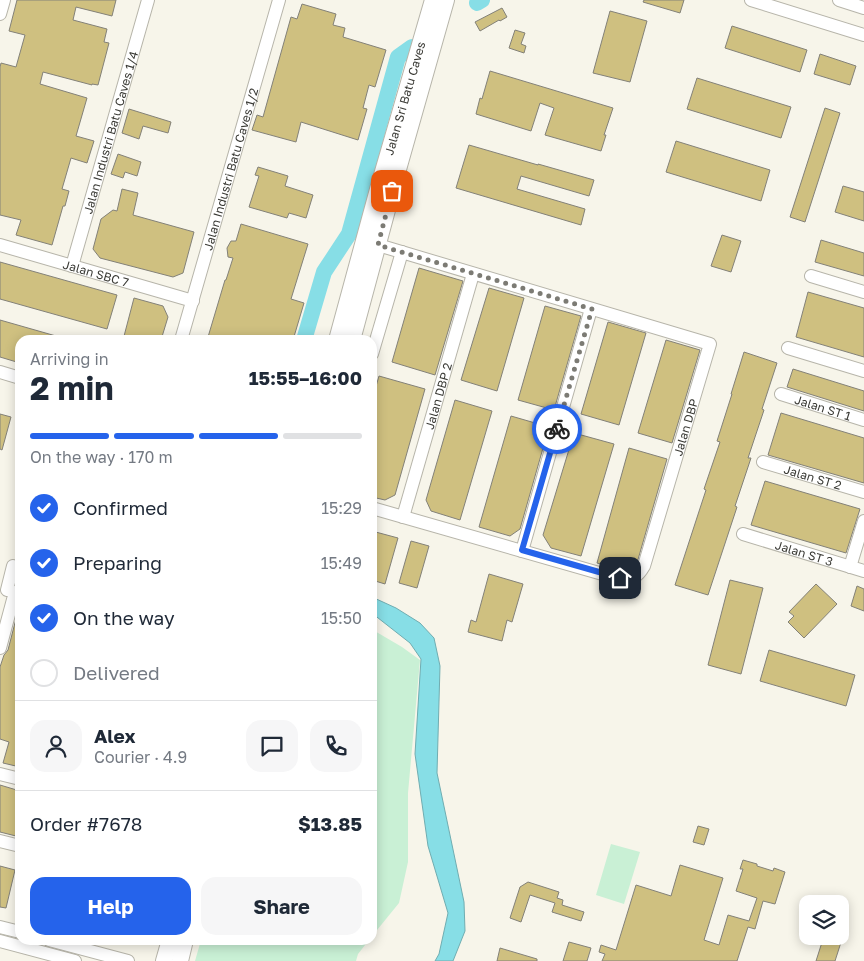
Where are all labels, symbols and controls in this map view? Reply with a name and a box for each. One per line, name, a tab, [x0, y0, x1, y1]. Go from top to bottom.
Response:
street label: Jalan Sri Batu Caves	[381, 40, 428, 157]
street label: Jalan Industri Batu Caves 1/4	[80, 49, 141, 216]
street label: Jalan Industri Batu Caves 1/2	[200, 86, 261, 252]
pin	[371, 170, 413, 212]
icon: bag	[378, 177, 406, 205]
street label: Jalan SBC 7	[61, 256, 131, 290]
text: Arriving in	[30, 349, 109, 369]
street label: Jalan DBP 2	[421, 361, 455, 431]
text: 15:55–16:00	[249, 366, 362, 389]
text: 2 min	[30, 369, 114, 407]
street label: Jalan ST 1	[793, 391, 853, 423]
street label: Jalan DBP	[670, 397, 701, 458]
courier	[532, 404, 582, 454]
icon: bike	[543, 415, 571, 443]
text: On the way · 170 m	[30, 447, 173, 467]
street label: Jalan ST 2	[782, 461, 844, 492]
icon: check	[30, 494, 58, 522]
text: Confirmed	[73, 496, 168, 519]
text: 15:29	[321, 498, 362, 518]
street label: Jalan ST 3	[774, 537, 835, 569]
icon: check	[30, 549, 58, 577]
text: Preparing	[73, 551, 162, 574]
text: 15:49	[321, 553, 362, 573]
pin	[599, 557, 641, 599]
icon: home	[606, 564, 634, 592]
icon: check	[30, 604, 58, 632]
text: On the way	[73, 606, 175, 629]
text: 15:50	[321, 608, 362, 628]
text: Delivered	[73, 661, 160, 684]
button: person	[30, 720, 82, 772]
button: chat	[246, 720, 298, 772]
button: phone	[310, 720, 362, 772]
text: Alex	[94, 724, 135, 747]
text: Courier · 4.9	[94, 747, 187, 767]
text: Order #7678	[30, 812, 142, 835]
text: $13.85	[298, 812, 362, 835]
button: Help	[30, 877, 191, 935]
button: Share	[201, 877, 362, 935]
map controls	[799, 895, 849, 945]
button: layers	[799, 895, 849, 945]

